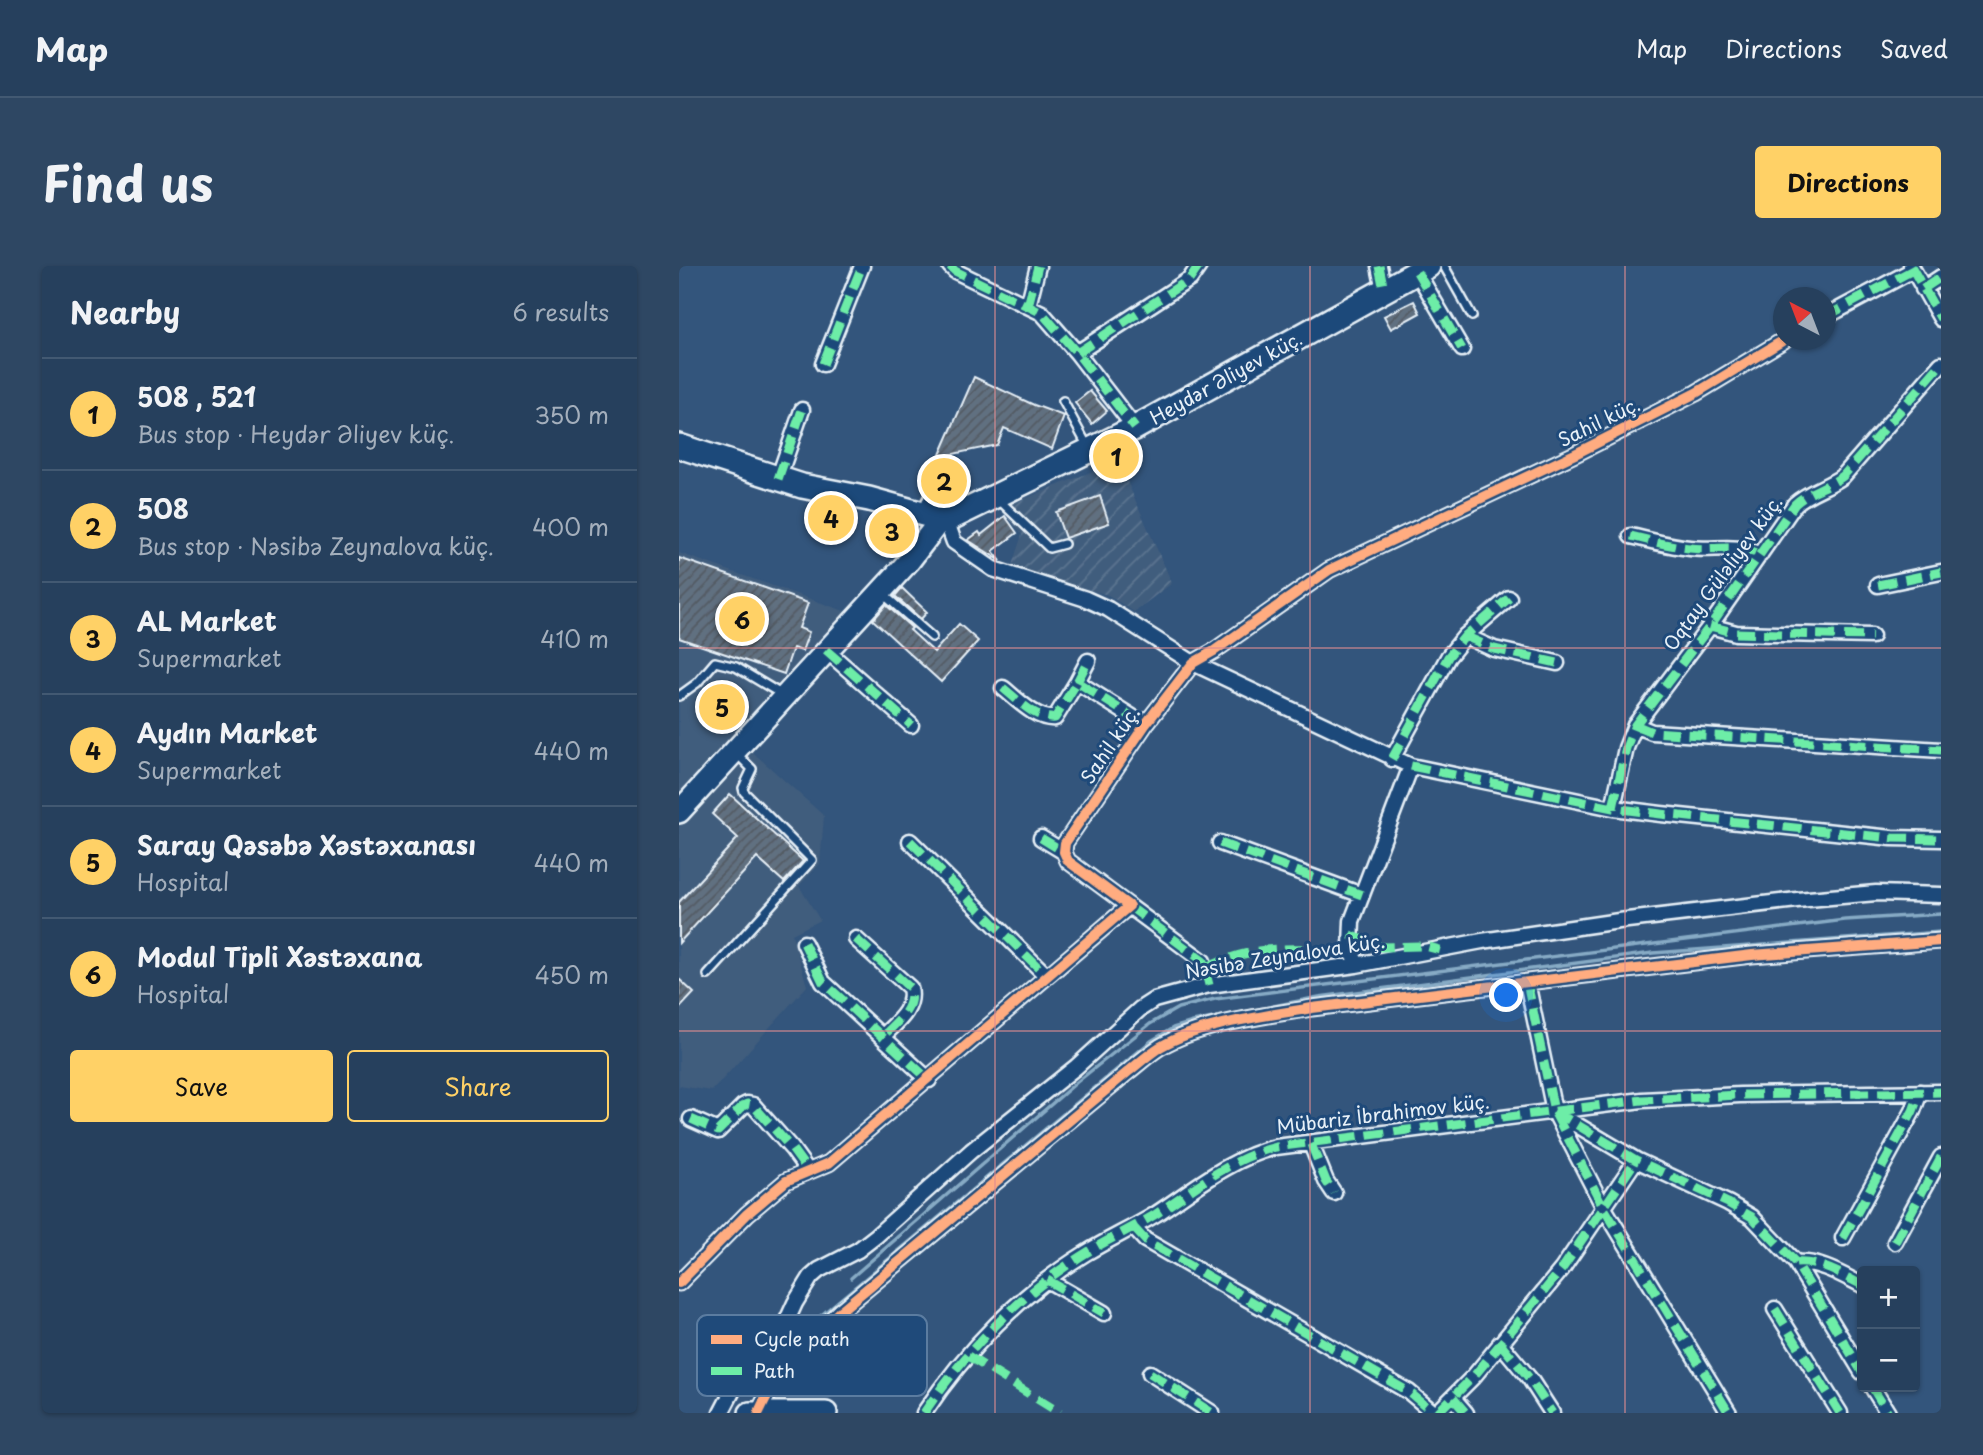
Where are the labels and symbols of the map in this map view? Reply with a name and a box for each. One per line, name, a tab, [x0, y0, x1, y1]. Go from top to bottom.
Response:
north arrow	[1773, 287, 1836, 350]
street label: Heydər Əliyev küç.	[1144, 324, 1307, 431]
street label: Sahil küç.	[1553, 389, 1644, 453]
pin: 1	[1093, 430, 1139, 482]
pin: 2	[921, 455, 967, 507]
street label: Oqtay Güləliyev küç.	[1656, 489, 1788, 656]
pin: 4	[808, 492, 854, 544]
pin: 3	[869, 505, 915, 557]
pin: 6	[719, 593, 765, 645]
pin: 5	[699, 681, 745, 733]
street label: Sahil küç.	[1073, 700, 1145, 789]
street label: Nəsibə Zeynalova küç.	[1183, 925, 1387, 985]
your location	[1489, 978, 1523, 1012]
street label: Mübariz İbrahimov küç.	[1275, 1086, 1491, 1140]
legend	[697, 1315, 927, 1396]
text: Cycle path	[754, 1324, 850, 1352]
text: Path	[754, 1356, 795, 1384]

